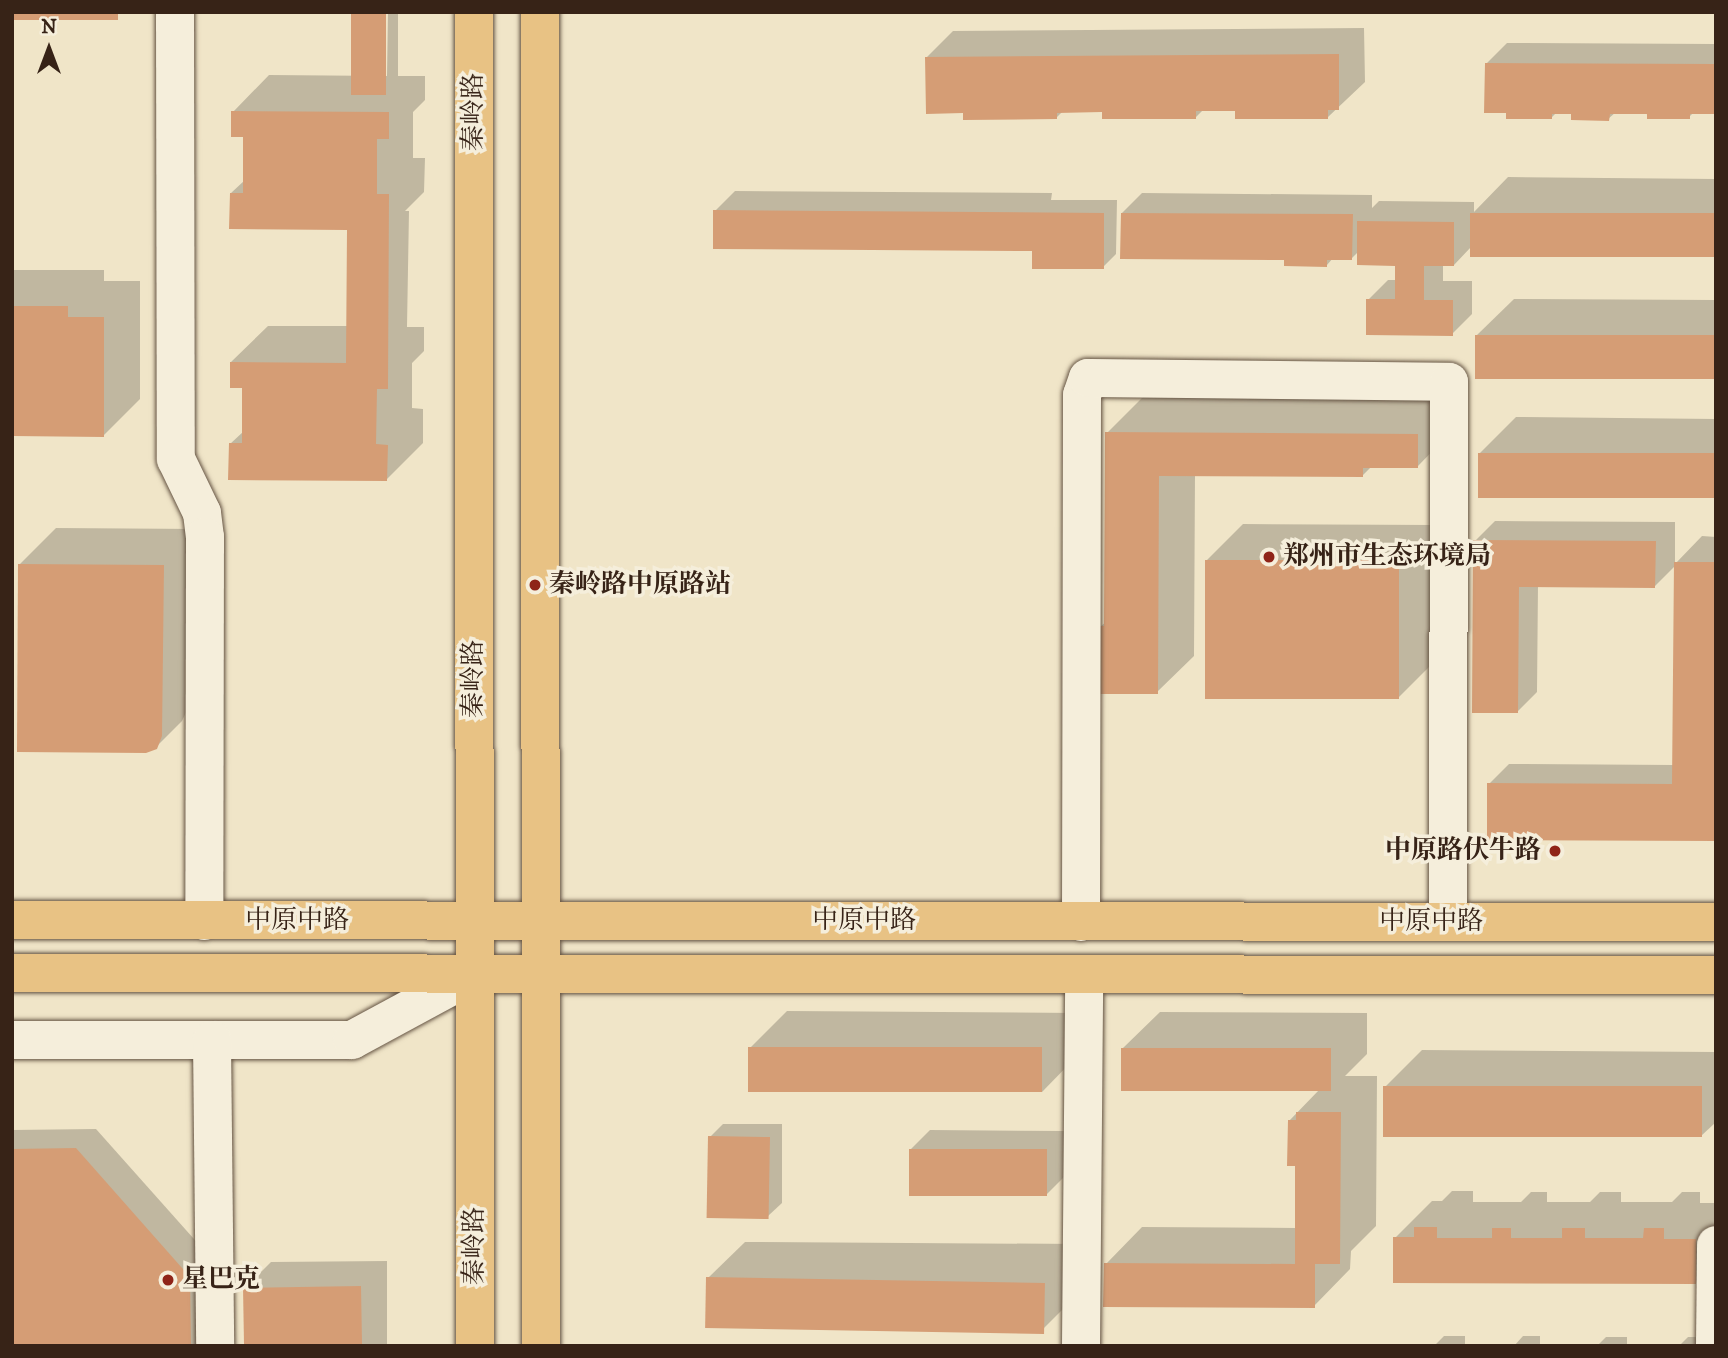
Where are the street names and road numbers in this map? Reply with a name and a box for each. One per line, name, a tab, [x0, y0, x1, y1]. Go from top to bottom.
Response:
street label: 秦岭路	[458, 73, 490, 151]
street label: 秦岭路	[458, 640, 490, 718]
street label: 中原中路	[245, 905, 349, 937]
street label: 中原中路	[812, 905, 916, 937]
street label: 中原中路	[1379, 906, 1483, 938]
street label: 秦岭路	[459, 1207, 491, 1285]

